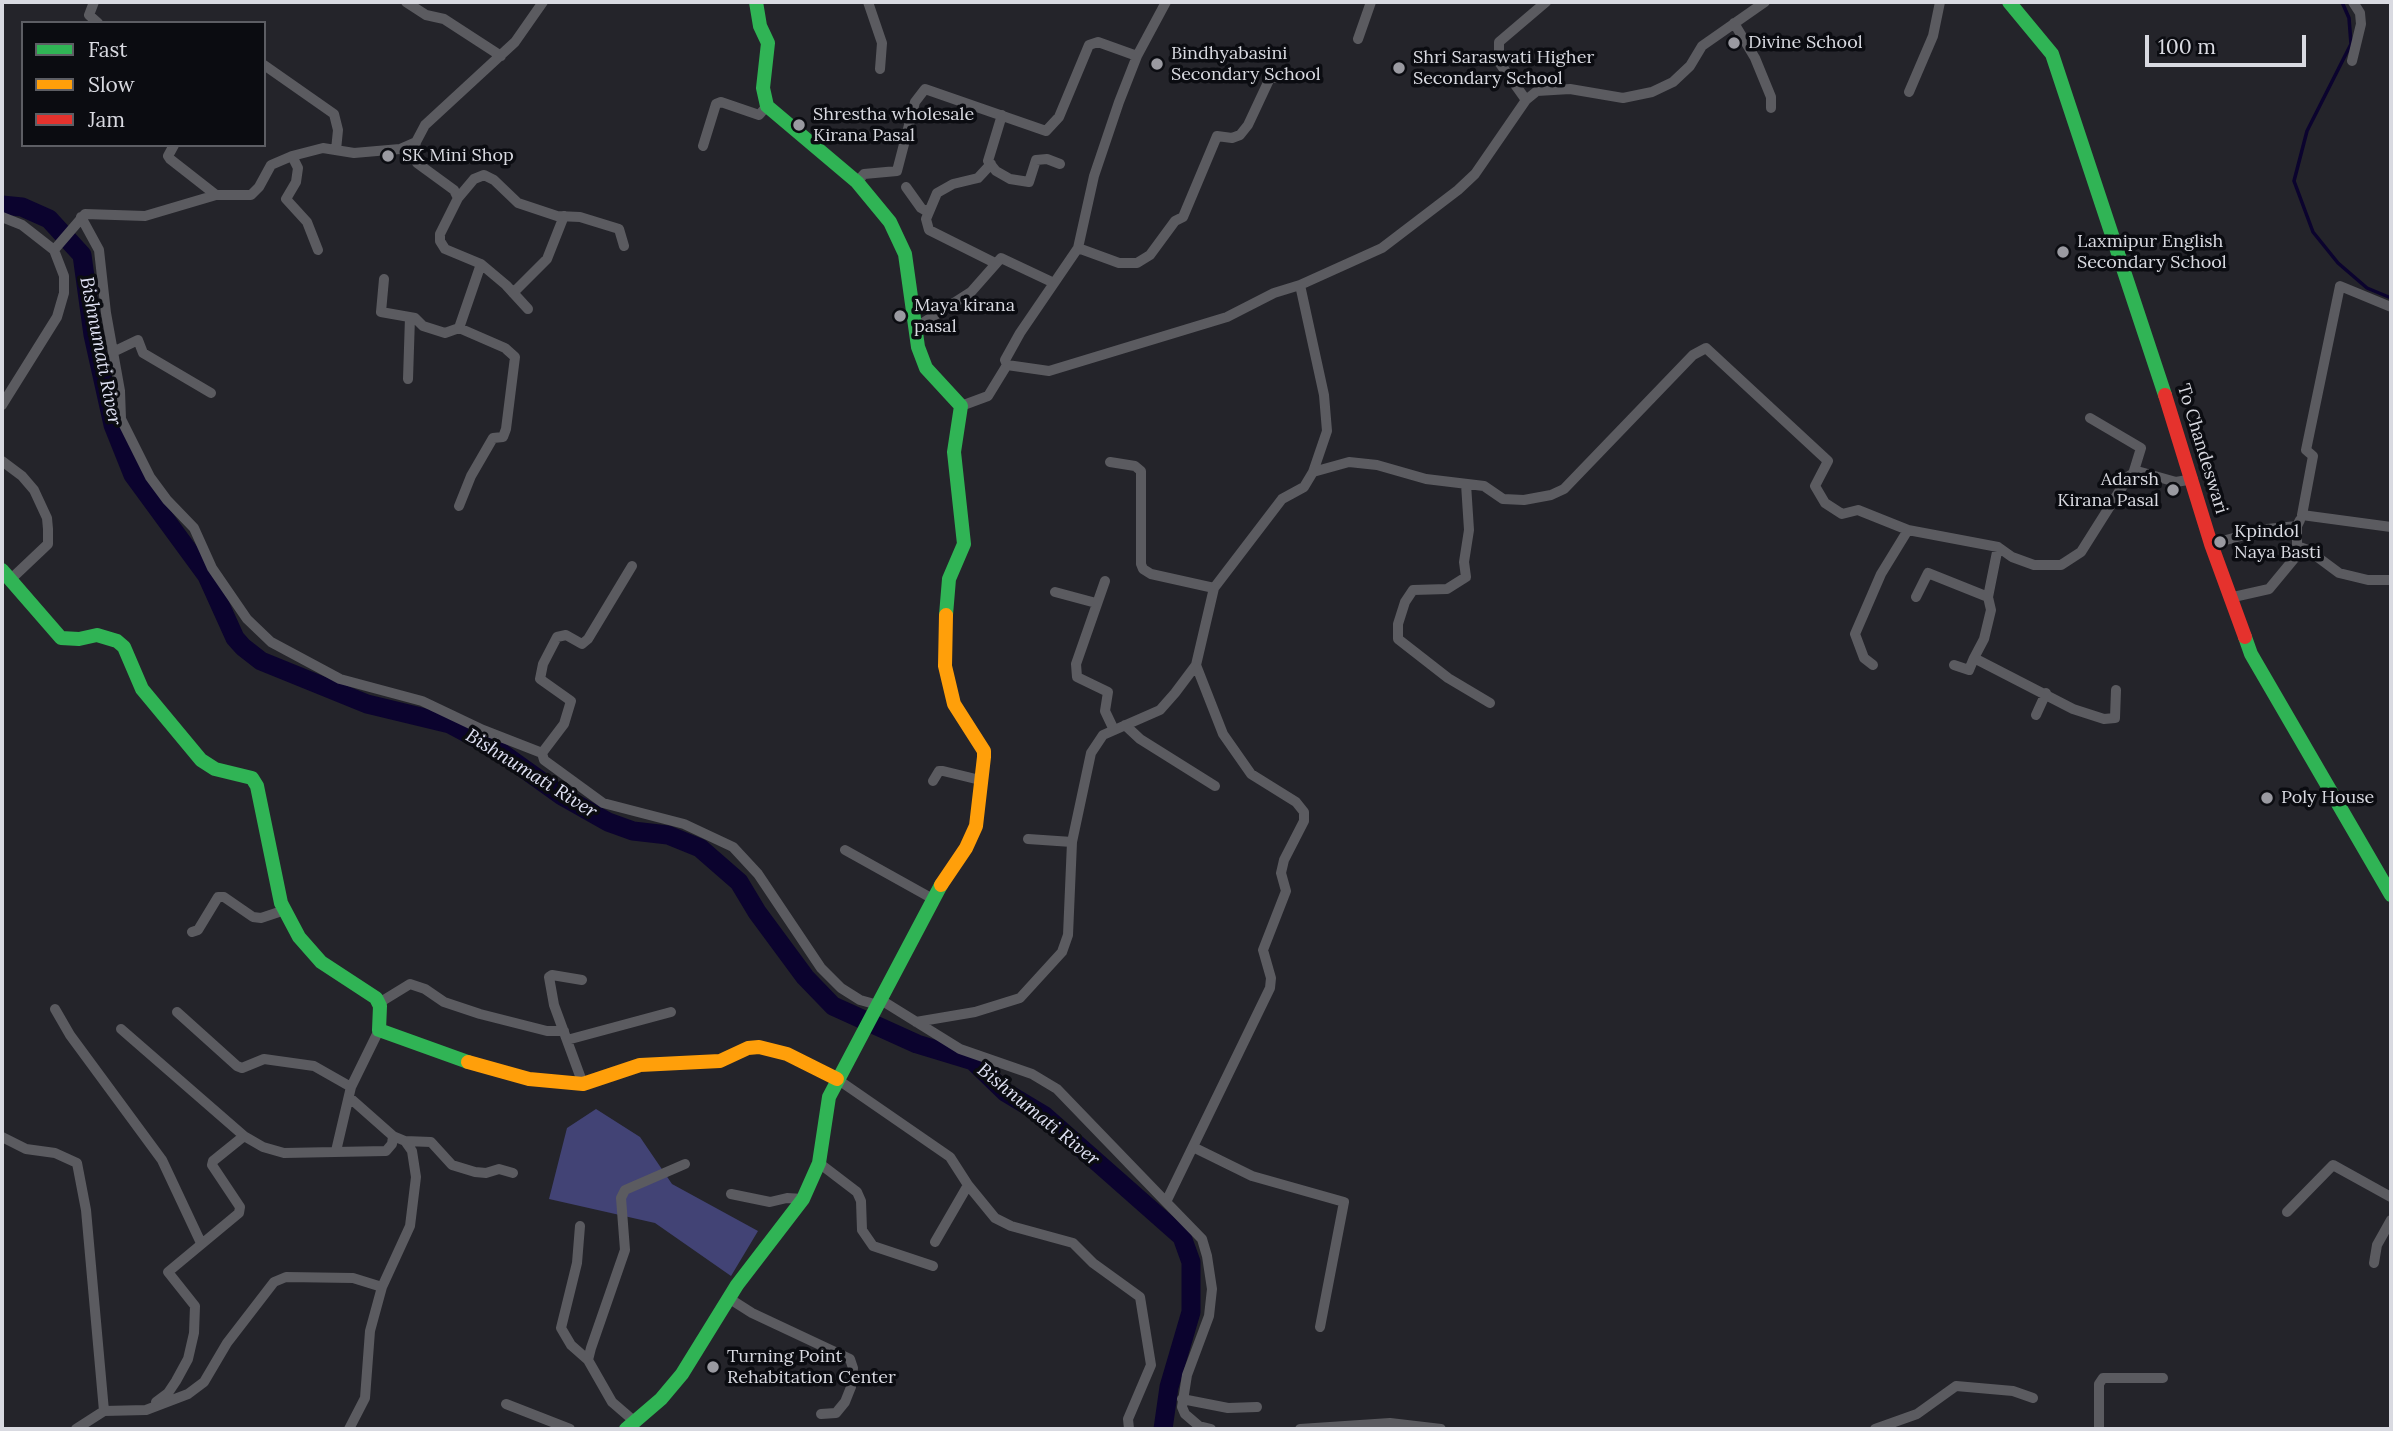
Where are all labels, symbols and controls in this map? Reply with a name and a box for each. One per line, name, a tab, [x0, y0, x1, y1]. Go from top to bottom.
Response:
legend	[21, 21, 266, 147]
scale bar	[2148, 21, 2309, 65]
place label: Divine School	[1748, 32, 1863, 54]
text: 100 m	[2158, 33, 2216, 60]
marker: Divine School	[1726, 35, 1742, 51]
text: Fast	[88, 36, 127, 63]
place label: Bindhyabasini Secondary School	[1171, 43, 1321, 86]
place label: Shri Saraswati Higher Secondary School	[1413, 47, 1594, 90]
marker: Bindhyabasini Secondary School	[1149, 56, 1165, 72]
marker: Shri Saraswati Higher Secondary School	[1391, 60, 1407, 76]
text: Slow	[88, 71, 135, 98]
place label: Shrestha wholesale Kirana Pasal	[813, 104, 974, 146]
text: Jam	[88, 106, 125, 133]
marker: Shrestha wholesale Kirana Pasal	[791, 117, 807, 133]
place label: SK Mini Shop	[402, 145, 514, 167]
marker: SK Mini Shop	[380, 148, 396, 164]
place label: Laxmipur English Secondary School	[2077, 231, 2227, 274]
marker: Laxmipur English Secondary School	[2055, 244, 2071, 260]
water label: Bishnumati River	[74, 275, 126, 427]
place label: Maya kirana pasal	[914, 295, 1015, 338]
marker: Maya kirana pasal	[892, 308, 908, 324]
street label: To Chandeswari	[2172, 381, 2232, 517]
place label: Adarsh Kirana Pasal	[2057, 469, 2159, 512]
marker: Adarsh Kirana Pasal	[2165, 482, 2181, 498]
place label: Kpindol Naya Basti	[2234, 521, 2321, 564]
marker: Kpindol Naya Basti	[2212, 534, 2228, 550]
water label: Bishnumati River	[461, 724, 601, 824]
place label: Poly House	[2281, 787, 2374, 809]
marker: Poly House	[2259, 790, 2275, 806]
water label: Bishnumati River	[972, 1059, 1104, 1171]
place label: Turning Point Rehabitation Center	[727, 1346, 896, 1388]
marker: Turning Point Rehabitation Center	[705, 1359, 721, 1375]

